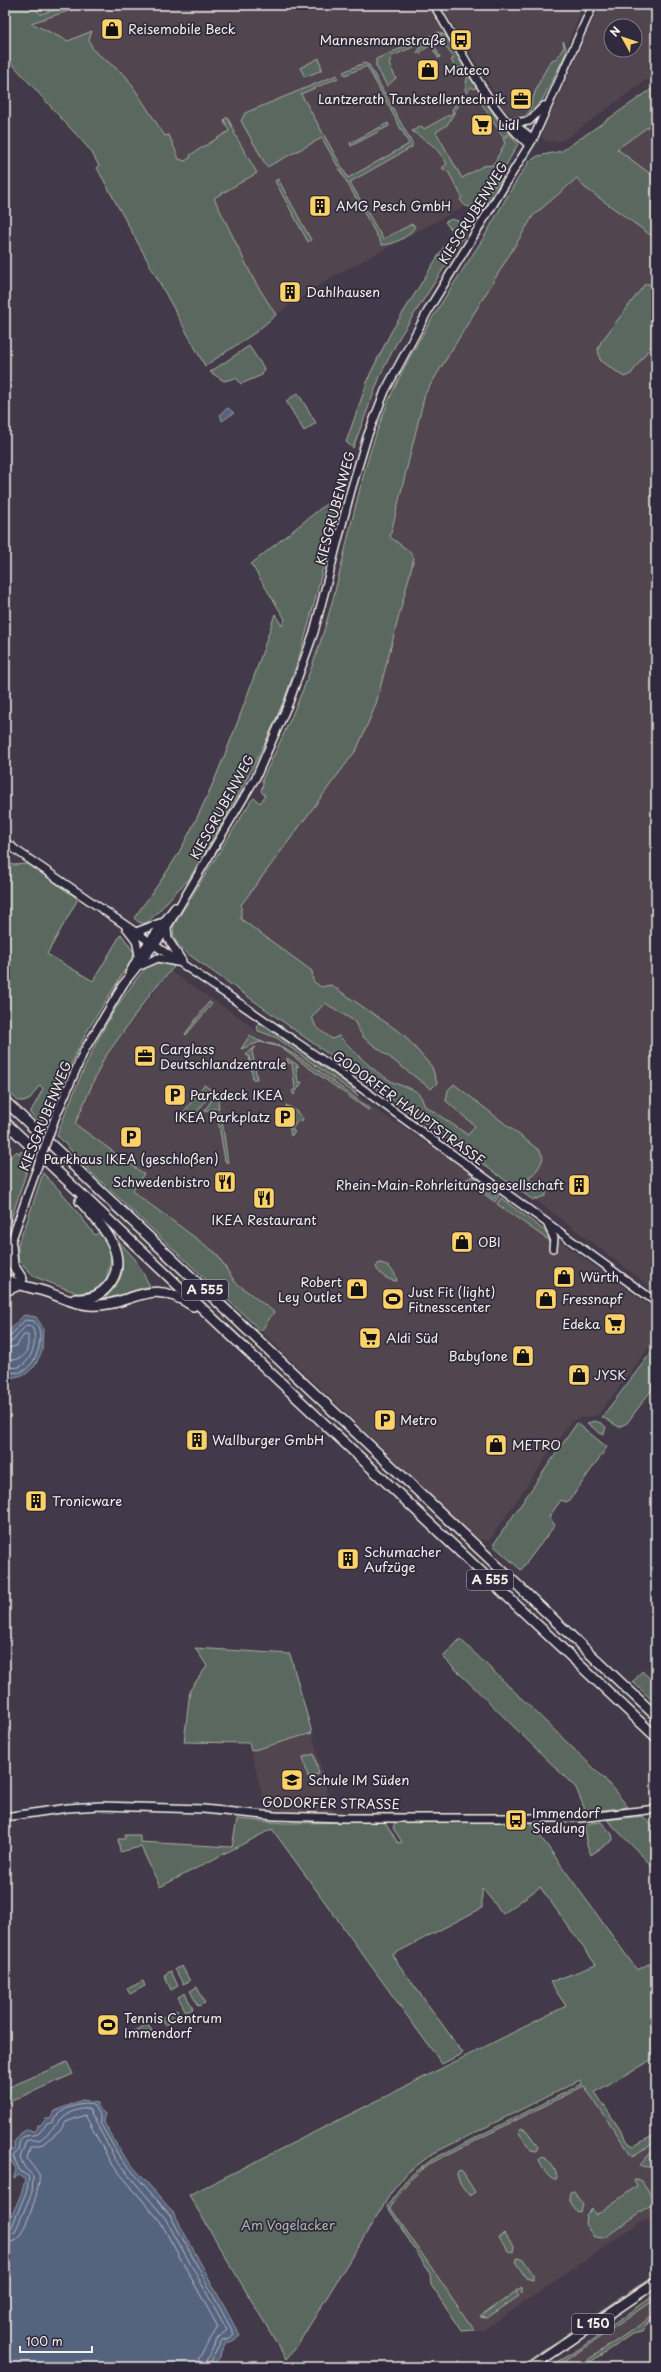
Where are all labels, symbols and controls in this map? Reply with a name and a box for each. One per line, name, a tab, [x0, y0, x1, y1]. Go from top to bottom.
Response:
shop icon: Reisemobile Beck	[99, 16, 125, 42]
north arrow	[603, 18, 643, 58]
place label: Reisemobile Beck	[128, 19, 236, 38]
text: N	[606, 22, 624, 40]
bus stop icon: Mannesmannstraße	[448, 27, 474, 53]
place label: Mannesmannstraße	[320, 30, 446, 49]
shop icon: Mateco	[415, 57, 441, 83]
place label: Mateco	[444, 60, 489, 79]
office icon: Lantzerath Tankstellentechnik	[508, 86, 534, 112]
place label: Lantzerath Tankstellentechnik	[318, 89, 506, 108]
supermarket icon: Lidl	[469, 112, 495, 138]
place label: Lidl	[498, 115, 519, 134]
street label: KIESGRUBENWEG	[434, 158, 512, 267]
building icon: AMG Pesch GmbH	[307, 193, 333, 219]
place label: AMG Pesch GmbH	[336, 196, 451, 215]
building icon: Dahlhausen	[277, 279, 303, 305]
place label: Dahlhausen	[306, 282, 380, 301]
street label: KIESGRUBENWEG	[310, 449, 359, 567]
street label: KIESGRUBENWEG	[185, 751, 258, 863]
place label: Carglass Deutschlandzentrale	[160, 1039, 286, 1073]
office icon: Carglass Deutschlandzentrale	[132, 1043, 158, 1069]
street label: GODORFER HAUPTSTRASSE	[329, 1046, 489, 1169]
street label: KIESGRUBENWEG	[14, 1058, 75, 1174]
parking icon: Parkdeck IKEA	[162, 1082, 188, 1108]
place label: Parkdeck IKEA	[190, 1085, 283, 1104]
parking icon: IKEA Parkplatz	[272, 1104, 298, 1130]
place label: IKEA Parkplatz	[175, 1107, 270, 1126]
parking icon: Parkhaus IKEA (geschloßen)	[118, 1124, 144, 1150]
place label: Parkhaus IKEA (geschloßen)	[44, 1149, 218, 1168]
restaurant icon: Schwedenbistro	[212, 1169, 238, 1195]
place label: Schwedenbistro	[113, 1172, 210, 1191]
building icon: Rhein-Main-Rohrleitungsgesellschaft	[566, 1172, 592, 1198]
place label: Rhein-Main-Rohrleitungsgesellschaft	[336, 1175, 564, 1194]
restaurant icon: IKEA Restaurant	[251, 1185, 277, 1211]
place label: IKEA Restaurant	[211, 1210, 317, 1229]
shop icon: OBI	[449, 1229, 475, 1255]
place label: OBI	[478, 1232, 501, 1251]
shop icon: Würth	[551, 1264, 577, 1290]
place label: Würth	[580, 1267, 619, 1286]
place label: Robert Ley Outlet	[278, 1272, 342, 1306]
shop icon: Robert Ley Outlet	[344, 1276, 370, 1302]
road number: A 555	[182, 1280, 228, 1300]
place label: Just Fit (light) Fitnesscenter	[408, 1282, 495, 1316]
sports icon: Just Fit (light) Fitnesscenter	[380, 1286, 406, 1312]
shop icon: Fressnapf	[533, 1286, 559, 1312]
place label: Fressnapf	[562, 1289, 624, 1308]
supermarket icon: Edeka	[602, 1311, 628, 1337]
place label: Edeka	[562, 1314, 601, 1333]
supermarket icon: Aldi Süd	[357, 1325, 383, 1351]
place label: Aldi Süd	[386, 1328, 438, 1347]
shop icon: Baby1one	[510, 1343, 536, 1369]
place label: Baby1one	[449, 1346, 508, 1365]
shop icon: JYSK	[566, 1362, 592, 1388]
place label: JYSK	[594, 1365, 626, 1384]
parking icon: Metro	[372, 1407, 398, 1433]
place label: Metro	[400, 1410, 437, 1429]
building icon: Wallburger GmbH	[184, 1427, 210, 1453]
place label: Wallburger GmbH	[212, 1430, 324, 1449]
shop icon: METRO	[483, 1432, 509, 1458]
place label: METRO	[512, 1435, 561, 1454]
building icon: Tronicware	[23, 1488, 49, 1514]
place label: Tronicware	[52, 1491, 122, 1510]
place label: Schumacher Aufzüge	[364, 1542, 442, 1576]
building icon: Schumacher Aufzüge	[335, 1546, 361, 1572]
road number: A 555	[467, 1570, 513, 1590]
school or university icon: Schule IM Süden	[279, 1767, 305, 1793]
place label: Schule IM Süden	[308, 1770, 409, 1789]
street label: GODORFER STRASSE	[262, 1792, 400, 1813]
place label: Immendorf Siedlung	[532, 1803, 601, 1837]
bus stop icon: Immendorf Siedlung	[503, 1807, 529, 1833]
place label: Tennis Centrum Immendorf	[124, 2008, 222, 2042]
sports icon: Tennis Centrum Immendorf	[95, 2012, 121, 2038]
park label: Am Vogelacker	[241, 2215, 336, 2234]
road number: L 150	[572, 2314, 614, 2334]
scale bar	[20, 2328, 92, 2354]
text: 100 m	[26, 2332, 63, 2350]

